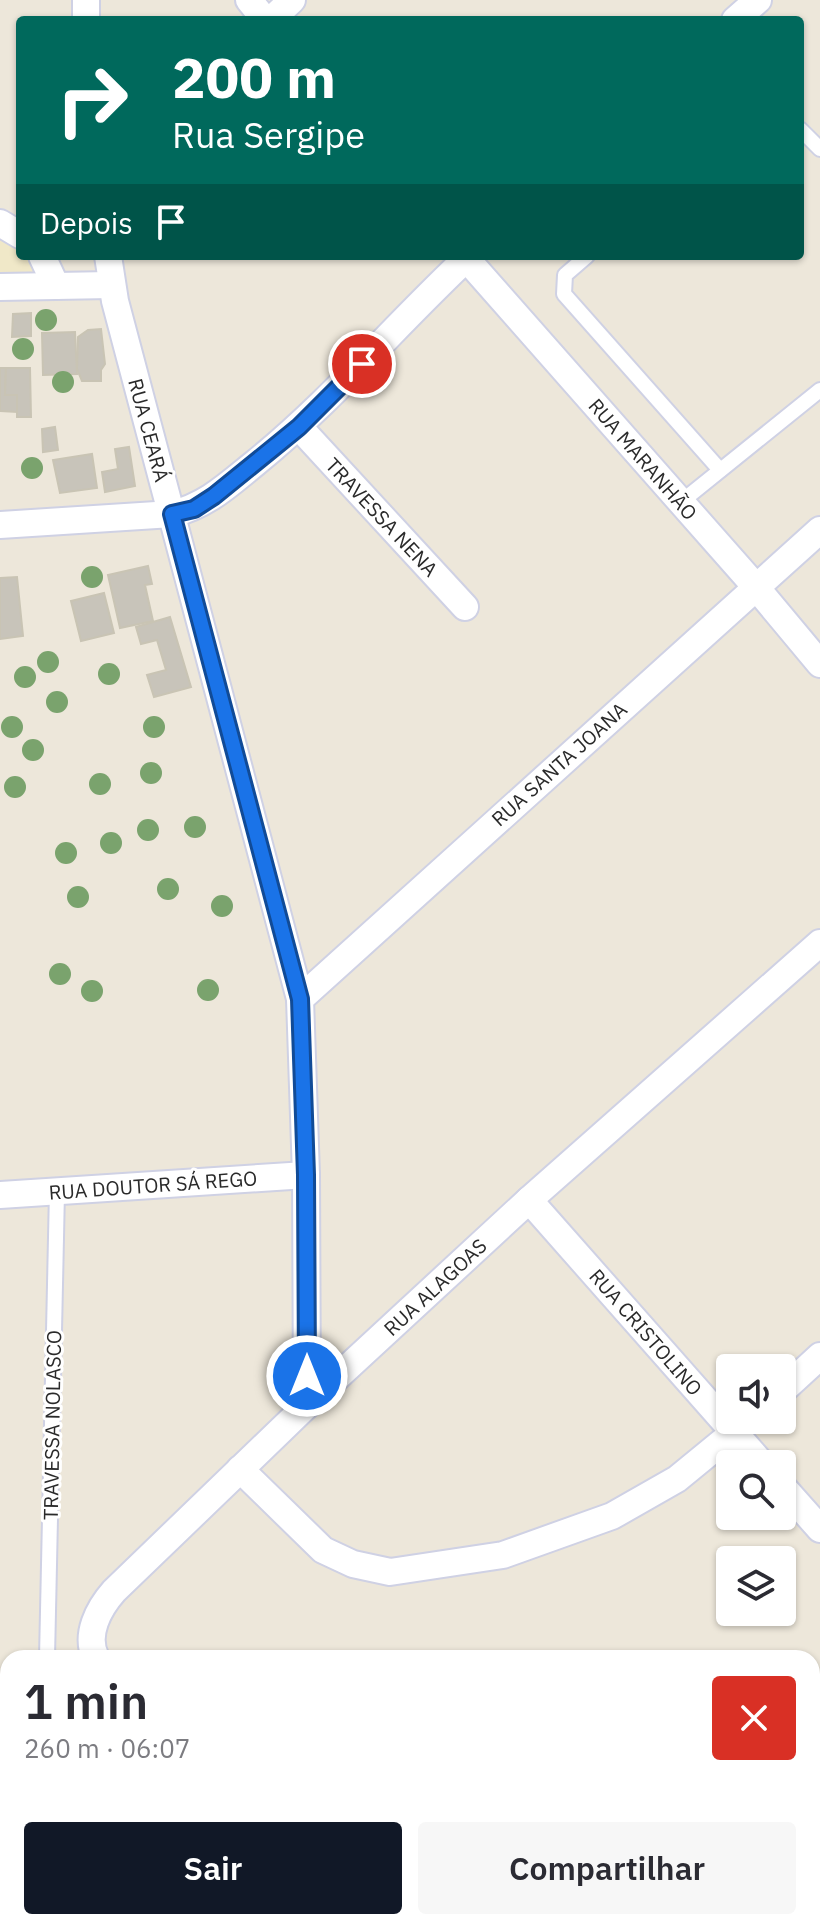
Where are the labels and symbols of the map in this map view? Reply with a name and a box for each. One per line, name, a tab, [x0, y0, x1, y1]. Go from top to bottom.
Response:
pin	[328, 330, 396, 398]
street label: RUA CEARÁ	[122, 375, 176, 485]
street label: RUA MARANHÃO	[583, 392, 703, 526]
street label: TRAVESSA NENA	[320, 452, 444, 582]
street label: RUA SANTA JOANA	[485, 696, 633, 832]
street label: RUA DOUTOR SÁ REGO	[48, 1164, 258, 1206]
street label: RUA ALAGOAS	[378, 1232, 492, 1342]
street label: RUA CRISTOLINO	[583, 1263, 709, 1401]
street label: TRAVESSA NOLASCO	[37, 1330, 67, 1520]
position arrow	[265, 1334, 349, 1418]

